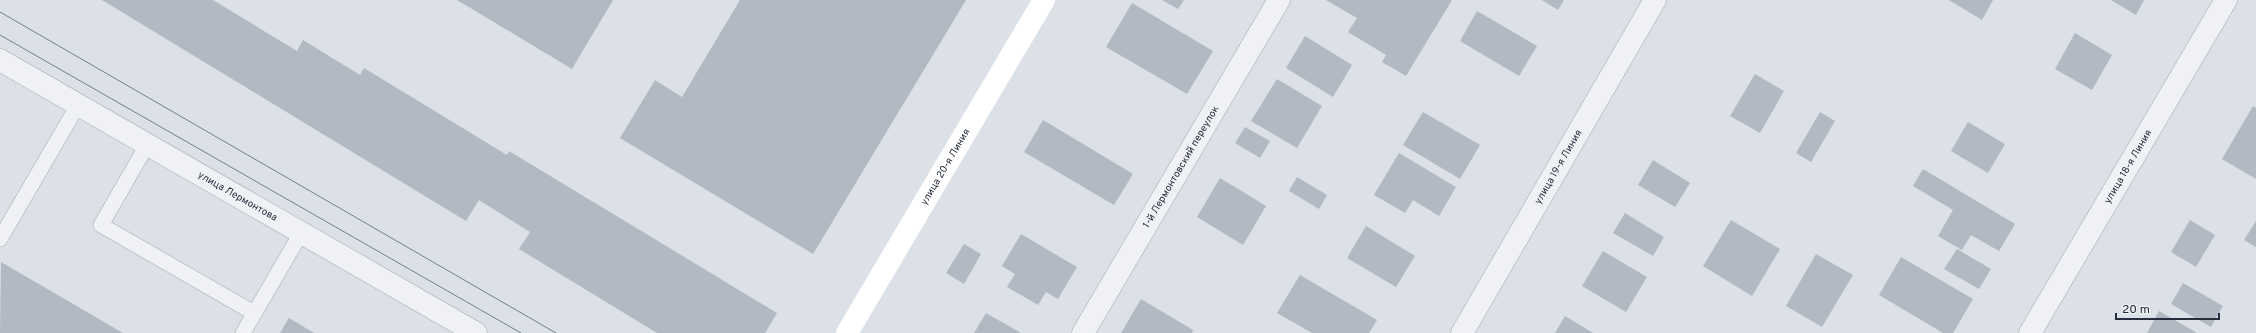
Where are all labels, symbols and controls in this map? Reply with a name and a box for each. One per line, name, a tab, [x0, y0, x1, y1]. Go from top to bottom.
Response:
street label: 1-й Лермонтовский переулок	[1140, 103, 1222, 230]
street label: улица 20-я Линия	[918, 126, 973, 207]
street label: улица 19-я Линия	[1532, 127, 1585, 206]
street label: улица 18-я Линия	[2101, 127, 2155, 206]
street label: улица Лермонтова	[196, 168, 280, 224]
scale bar	[2116, 295, 2219, 321]
text: 20 m	[2122, 302, 2150, 318]

